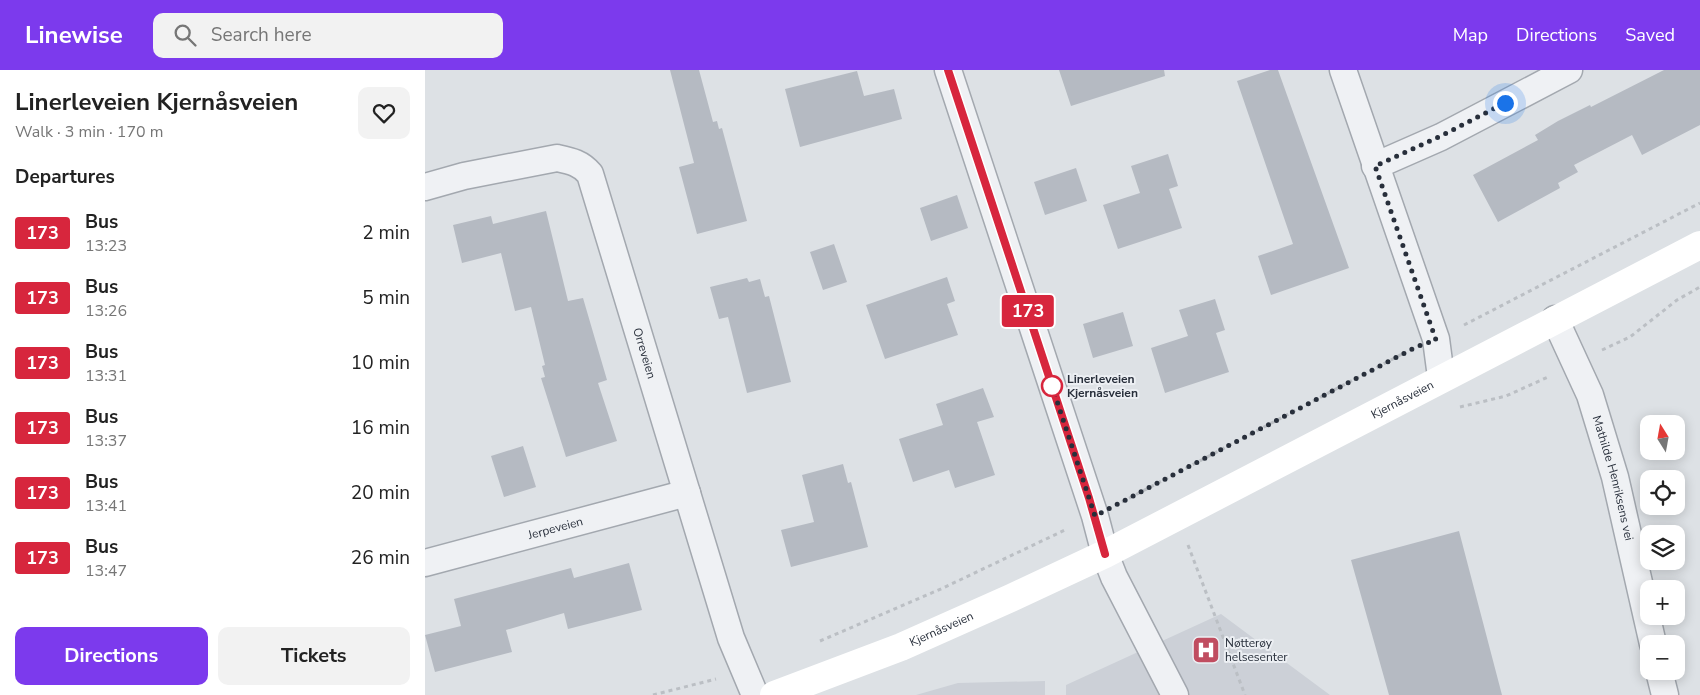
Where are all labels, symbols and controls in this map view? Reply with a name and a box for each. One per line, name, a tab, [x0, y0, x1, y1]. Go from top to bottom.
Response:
search box	[153, 13, 503, 58]
text: Linewise	[25, 19, 123, 51]
icon: search	[171, 21, 199, 49]
text: Search here	[211, 22, 312, 48]
text: Map	[1453, 23, 1488, 47]
text: Directions	[1516, 23, 1597, 47]
text: Saved	[1625, 23, 1675, 47]
text: Linerleveien Kjernåsveien	[15, 86, 298, 118]
button: heart	[358, 87, 410, 139]
your location	[1493, 91, 1518, 116]
text: Walk · 3 min · 170 m	[15, 121, 163, 143]
text: Departures	[15, 164, 115, 190]
text: Bus	[85, 209, 118, 235]
text: 2 min	[362, 220, 410, 246]
text: 173	[26, 221, 59, 245]
text: 13:23	[85, 235, 127, 257]
text: Bus	[85, 274, 118, 300]
text: 5 min	[362, 285, 410, 311]
text: 173	[26, 286, 59, 310]
line badge: 173	[999, 295, 1057, 327]
text: 173	[1012, 299, 1044, 323]
text: 13:26	[85, 300, 127, 322]
street label: Orreveien	[629, 326, 660, 381]
text: Bus	[85, 339, 118, 365]
text: 10 min	[351, 350, 410, 376]
text: 173	[26, 351, 59, 375]
text: 13:31	[85, 365, 127, 387]
place label: Linerleveien Kjernåsveien	[1067, 371, 1138, 401]
marker: Linerleveien Kjernåsveien	[1041, 375, 1063, 397]
street label: Kjernåsveien	[1368, 377, 1436, 422]
text: Bus	[85, 404, 118, 430]
street label: Mathilde Henriksens vei	[1589, 414, 1637, 542]
text: 16 min	[351, 415, 410, 441]
north arrow	[1640, 415, 1685, 460]
map controls	[1640, 415, 1685, 680]
text: 173	[26, 416, 59, 440]
text: 13:37	[85, 430, 127, 452]
text: Bus	[85, 469, 118, 495]
button: locate	[1640, 470, 1685, 515]
text: 20 min	[351, 480, 410, 506]
text: 173	[26, 481, 59, 505]
text: 13:41	[85, 495, 127, 517]
street label: Jerpeveien	[525, 513, 585, 543]
button: layers	[1640, 525, 1685, 570]
text: Bus	[85, 534, 118, 560]
text: 26 min	[351, 545, 410, 571]
text: 173	[26, 546, 59, 570]
text: 13:47	[85, 560, 127, 582]
button: +	[1640, 580, 1685, 625]
street label: Kjernåsveien	[907, 608, 976, 650]
button: Directions	[15, 627, 208, 685]
button: Tickets	[218, 627, 410, 685]
hospital icon: Nøtterøy helsesenter	[1191, 635, 1221, 665]
place label: Nøtterøy helsesenter	[1225, 635, 1288, 665]
button: −	[1640, 635, 1685, 680]

